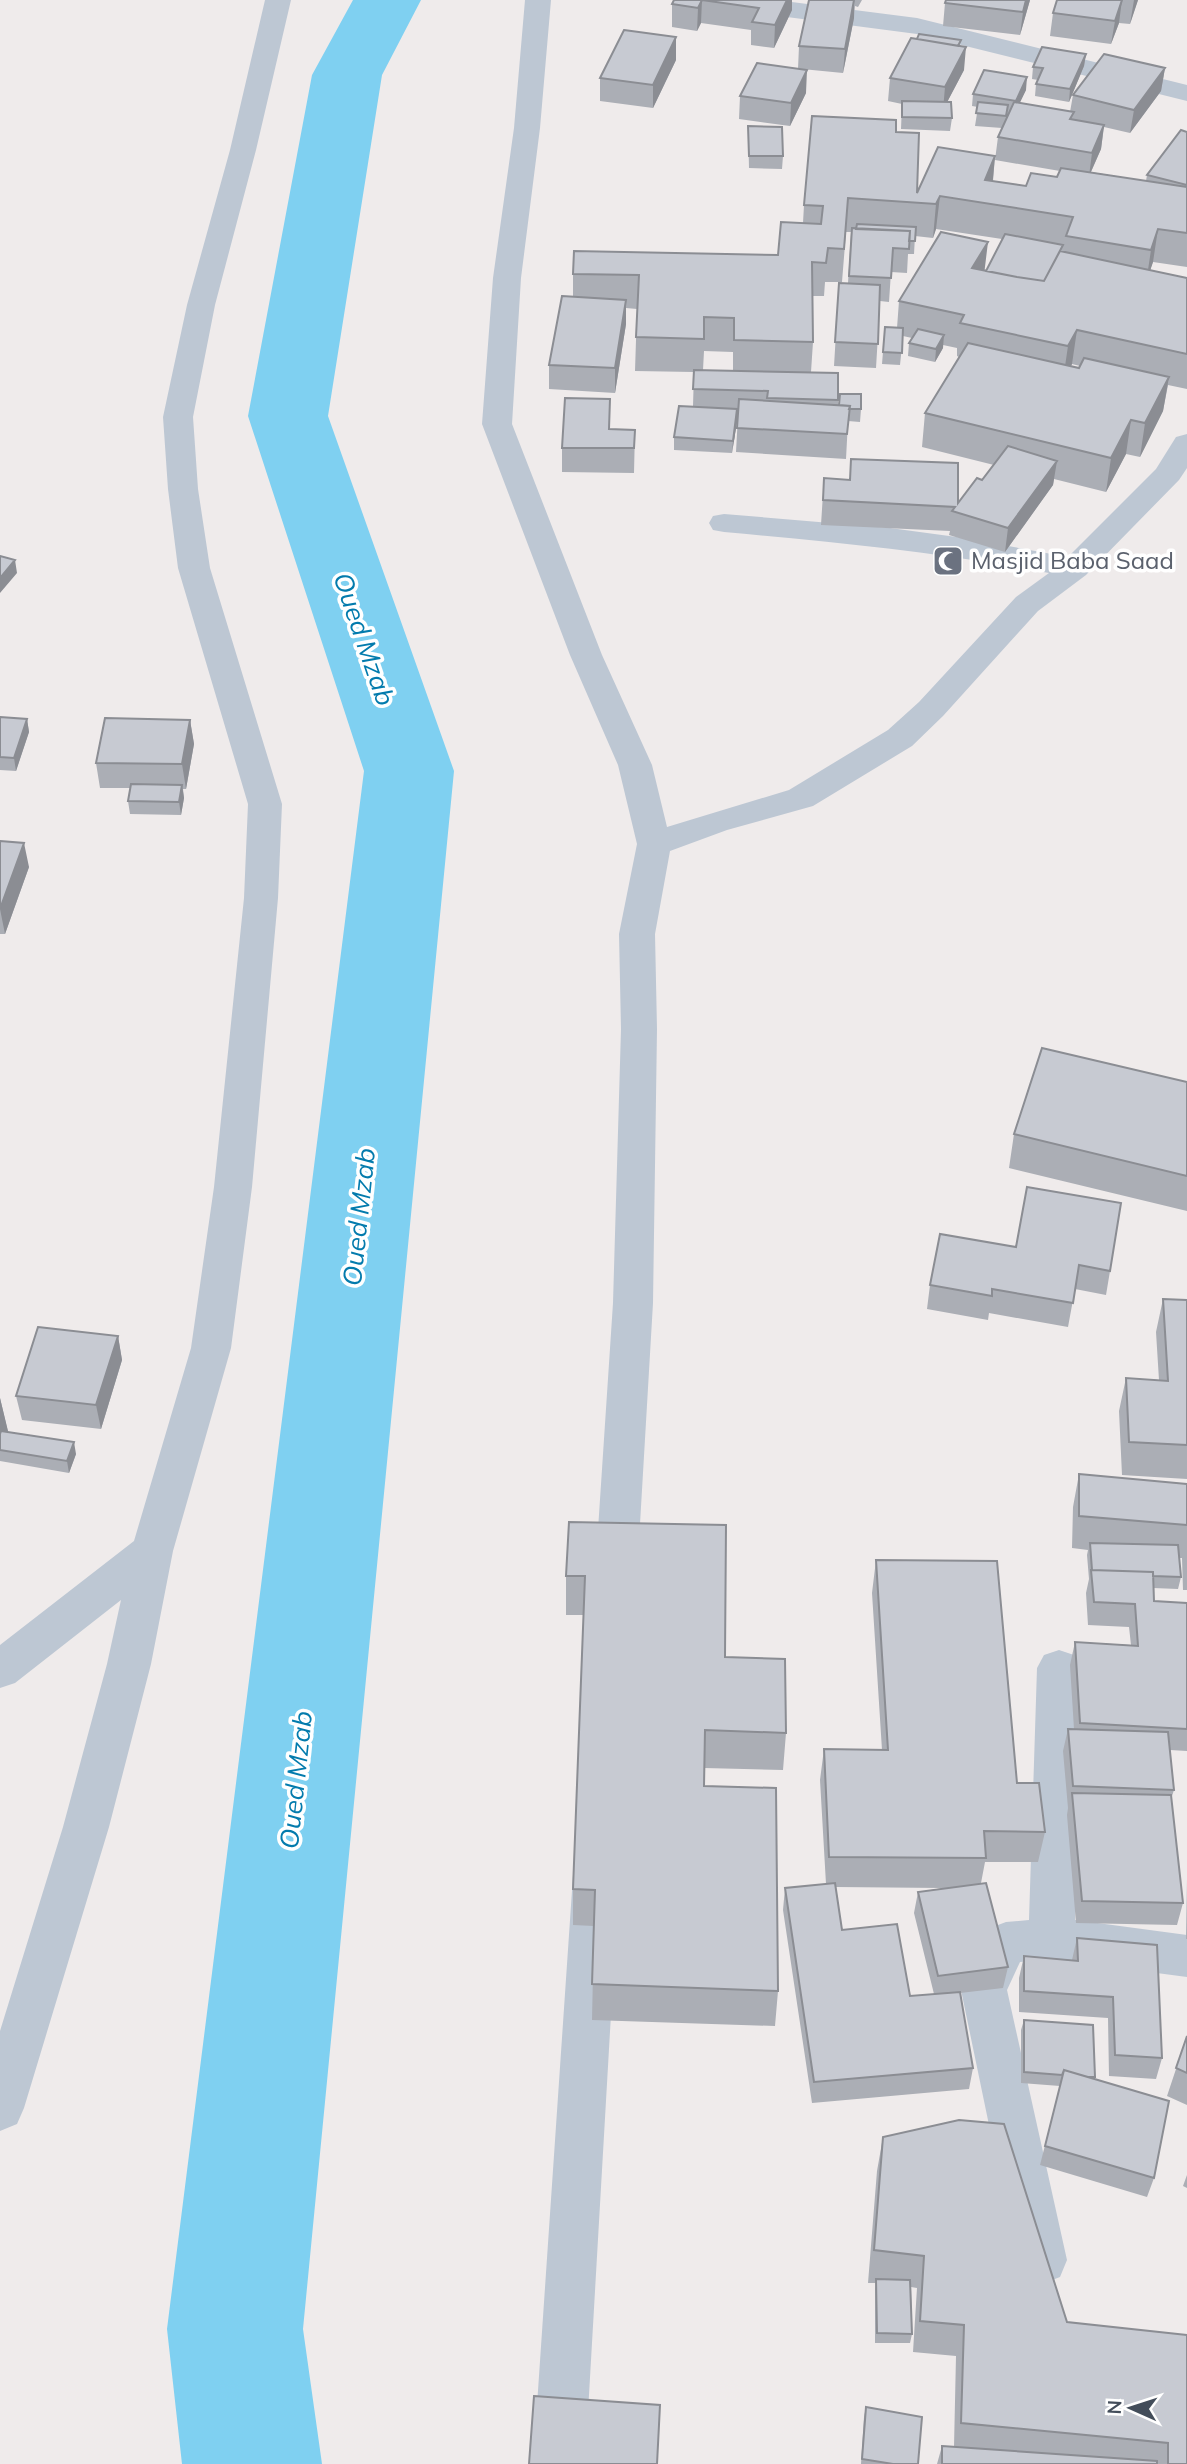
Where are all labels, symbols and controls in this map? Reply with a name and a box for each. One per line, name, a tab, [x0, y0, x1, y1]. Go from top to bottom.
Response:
mosque icon: Masjid Baba Saad	[931, 544, 965, 578]
place label: Masjid Baba Saad	[971, 545, 1174, 575]
water label: Oued Mzab	[326, 568, 403, 710]
water label: Oued Mzab	[335, 1146, 382, 1288]
water label: Oued Mzab	[272, 1709, 319, 1851]
north arrow	[1096, 2373, 1166, 2443]
text: N	[1102, 2399, 1126, 2415]

